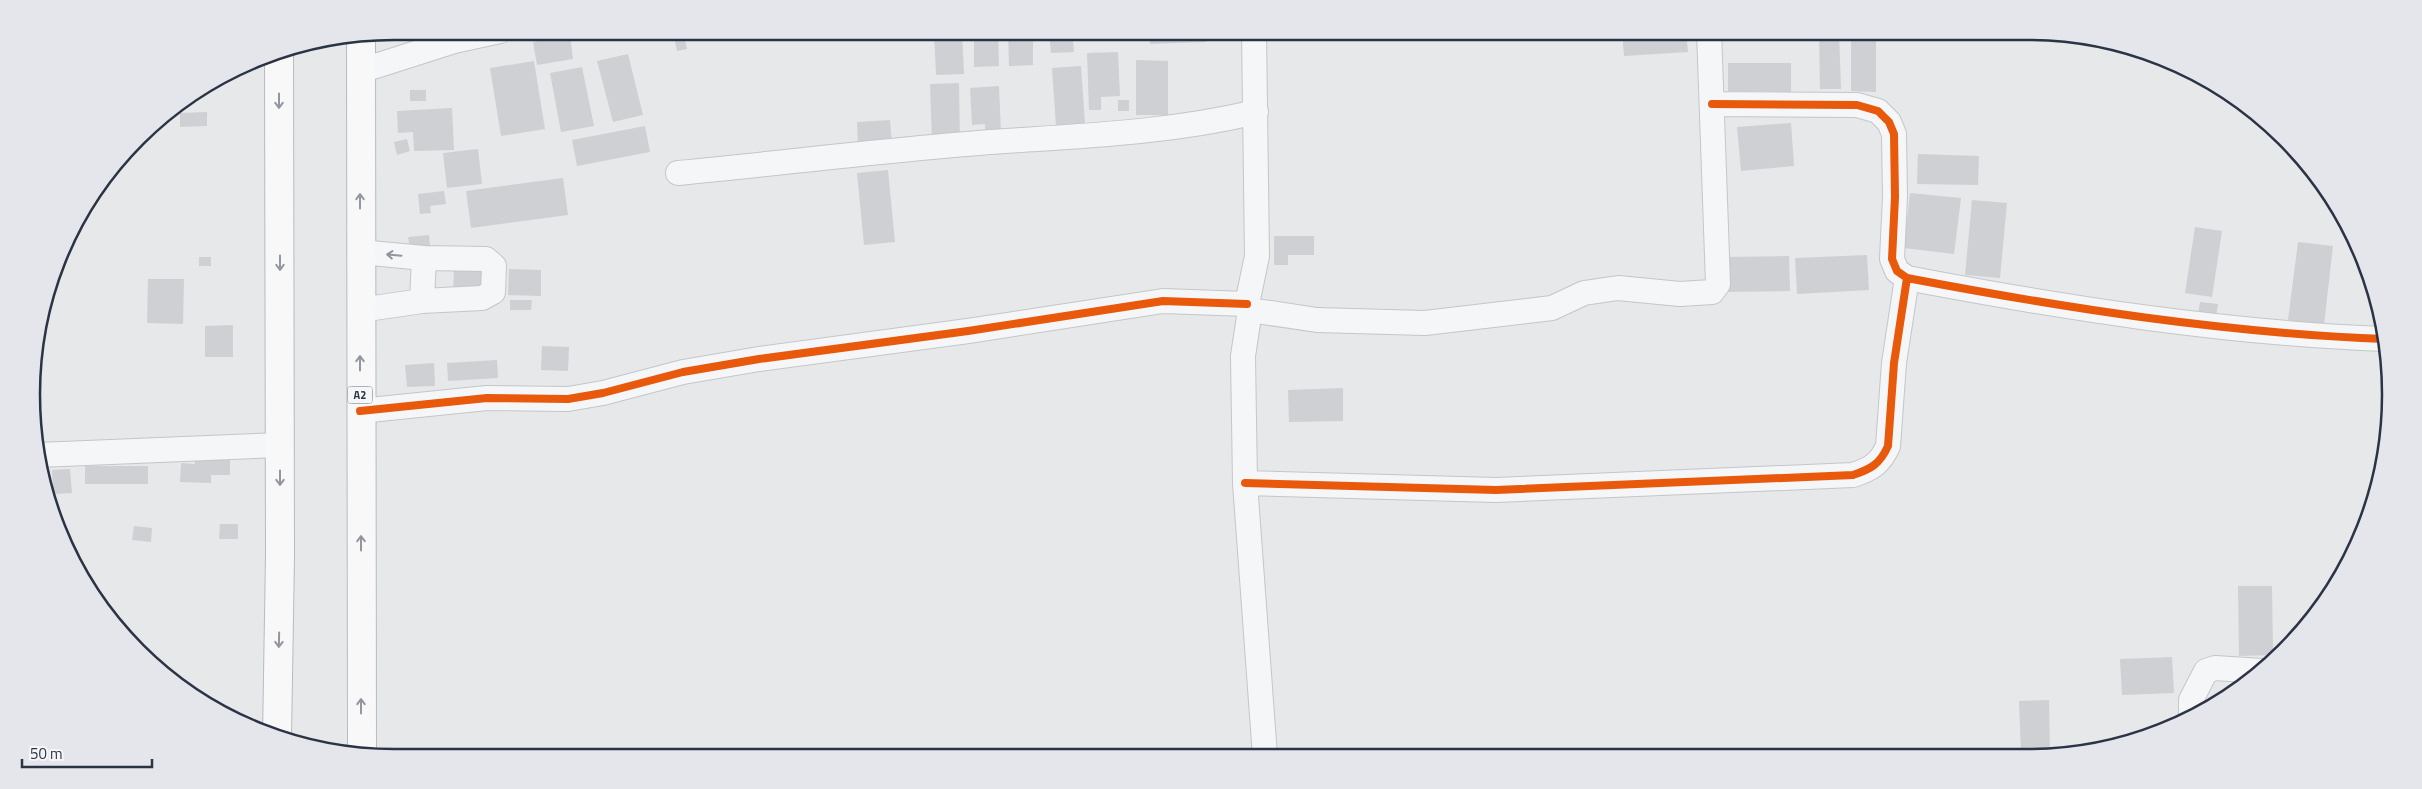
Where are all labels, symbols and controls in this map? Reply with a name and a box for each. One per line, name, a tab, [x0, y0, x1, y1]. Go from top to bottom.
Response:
one-way arrow	[274, 92, 284, 108]
one-way arrow	[355, 193, 365, 210]
one-way arrow	[386, 250, 402, 260]
one-way arrow	[275, 255, 284, 271]
one-way arrow	[355, 356, 365, 372]
road number: A2	[348, 386, 372, 404]
one-way arrow	[275, 470, 285, 486]
one-way arrow	[356, 536, 366, 552]
one-way arrow	[274, 632, 284, 648]
one-way arrow	[357, 698, 366, 714]
scale bar	[22, 736, 152, 768]
text: 50 m	[30, 742, 63, 765]

